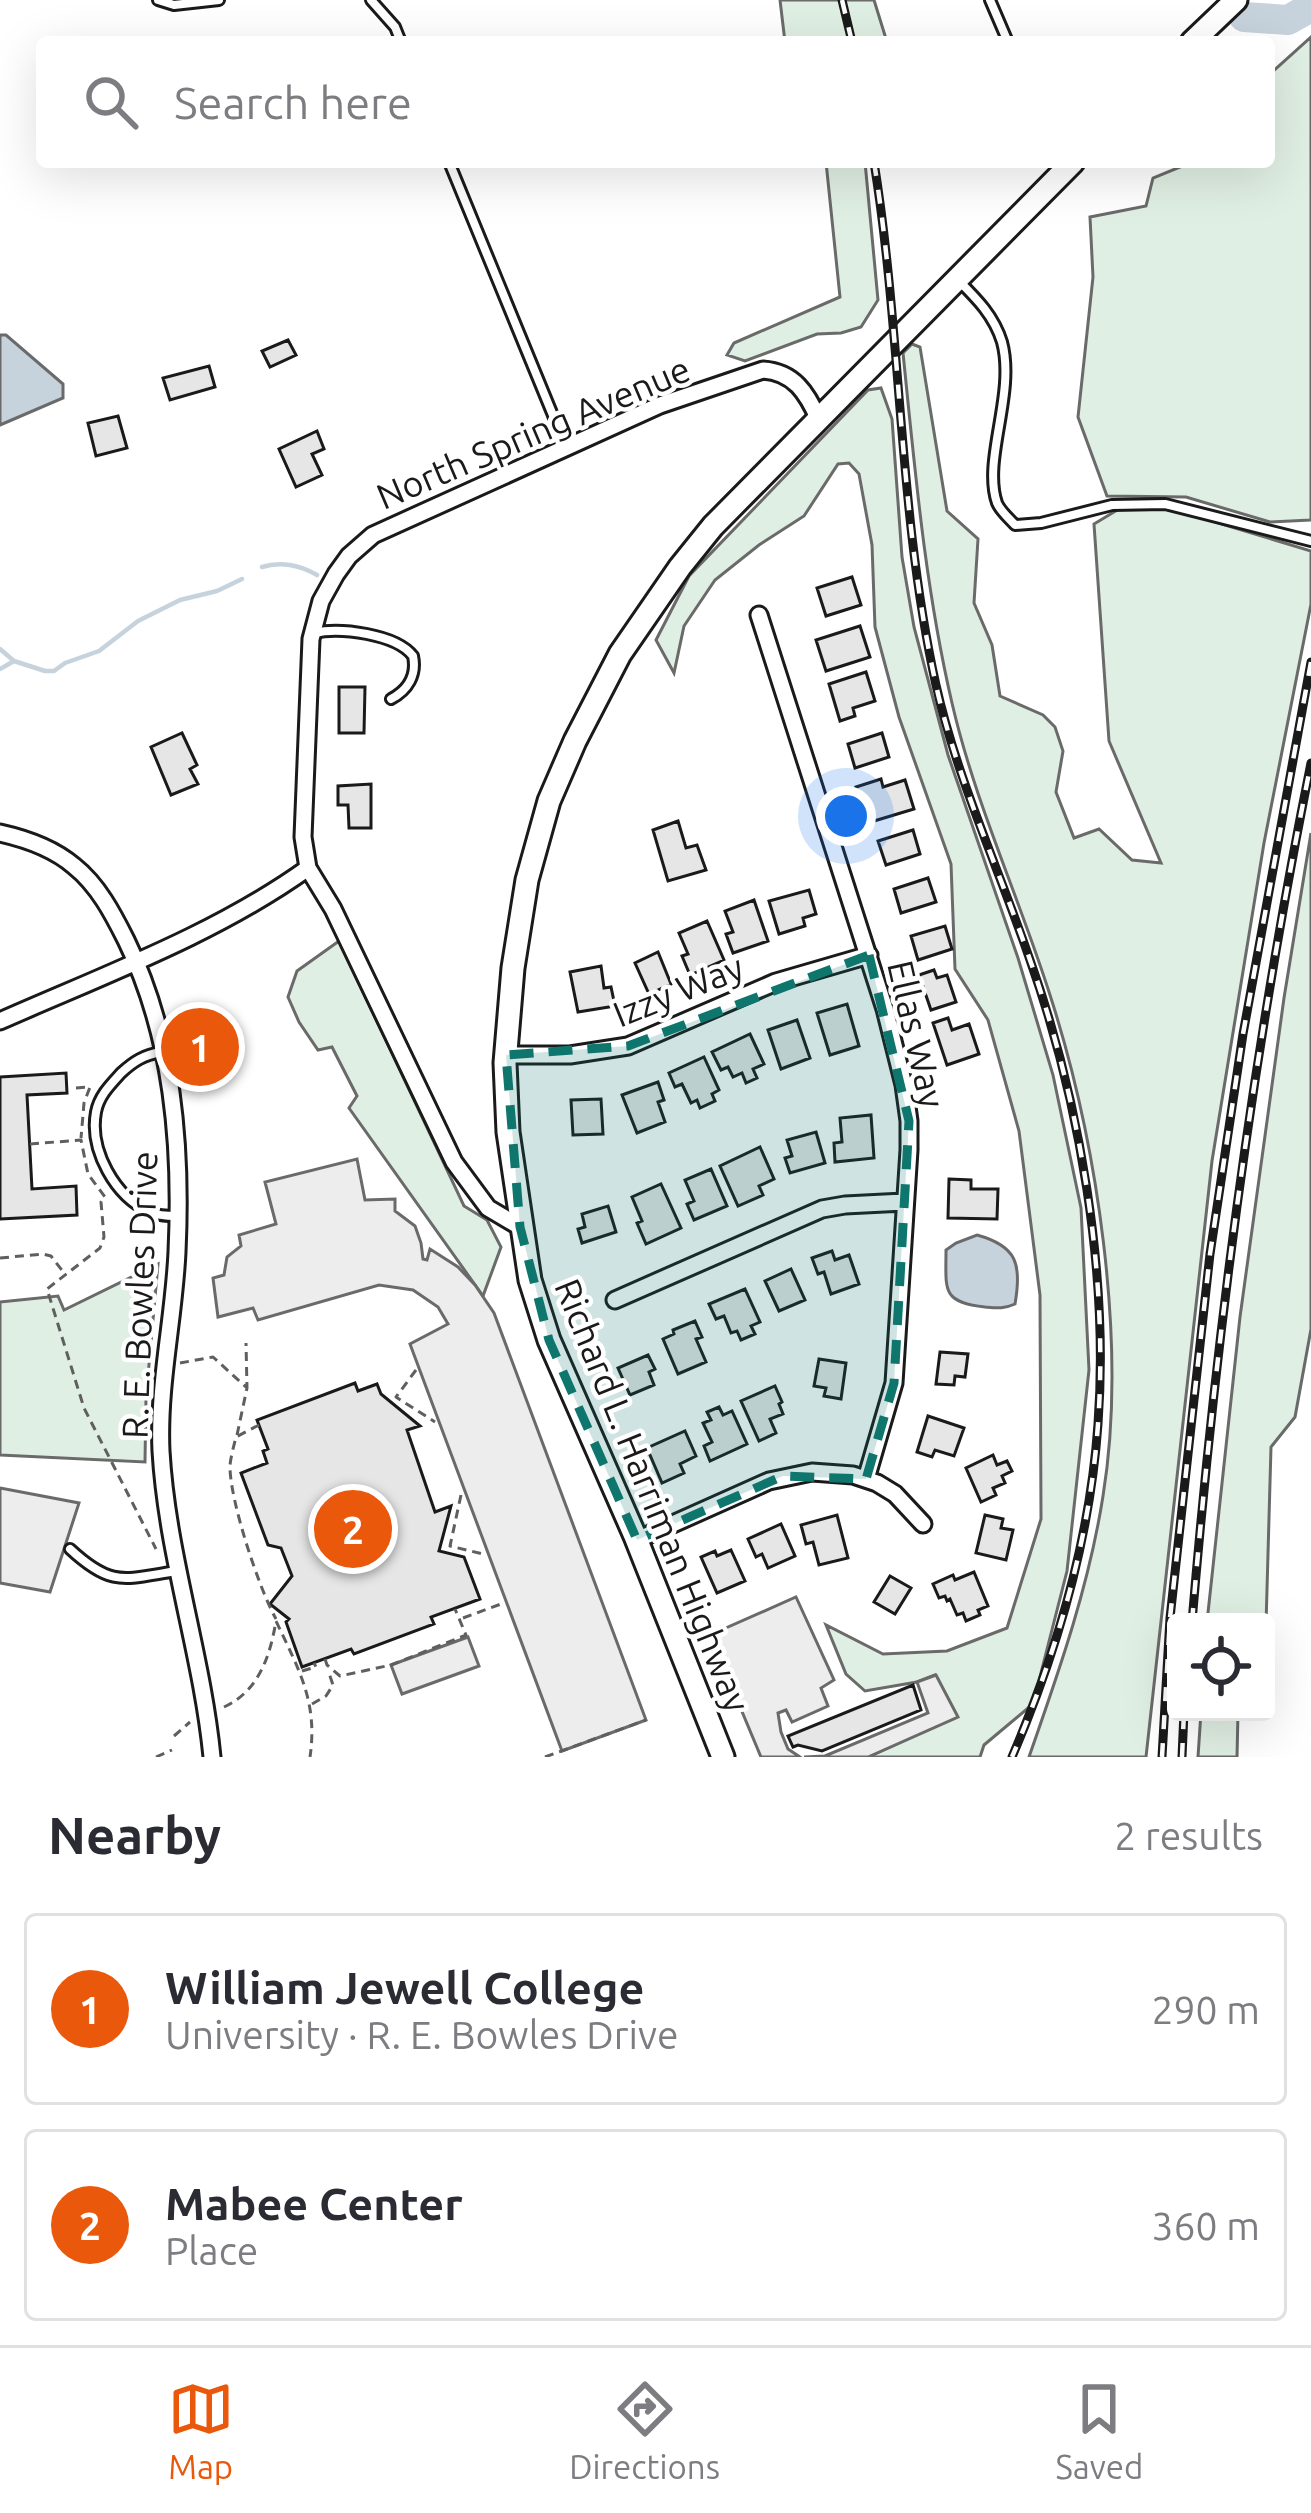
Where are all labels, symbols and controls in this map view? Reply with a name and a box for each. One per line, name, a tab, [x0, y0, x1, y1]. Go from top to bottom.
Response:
search box	[36, 36, 1275, 168]
icon: search	[78, 69, 144, 135]
text: Search here	[174, 77, 412, 128]
street label: North Spring Avenue	[370, 347, 696, 517]
your location	[816, 786, 876, 846]
street label: Izzy Way	[607, 945, 749, 1035]
street label: Ellas Way	[880, 956, 954, 1112]
pin: 1	[161, 1002, 239, 1092]
street label: R. E. Bowles Drive	[113, 1150, 165, 1440]
street label: Richard L. Harriman Highway	[547, 1273, 759, 1717]
pin: 2	[314, 1484, 392, 1574]
map controls	[1167, 1613, 1275, 1721]
button: locate	[1167, 1613, 1275, 1721]
text: Nearby	[48, 1806, 221, 1864]
text: 2 results	[1114, 1814, 1263, 1857]
text: William Jewell College	[165, 1962, 644, 2013]
text: 1	[79, 1988, 101, 2031]
text: 290 m	[1151, 1988, 1260, 2031]
text: University · R. E. Bowles Drive	[165, 2013, 678, 2056]
text: Mabee Center	[165, 2178, 463, 2229]
text: 2	[79, 2204, 101, 2247]
text: 360 m	[1151, 2204, 1260, 2247]
text: Place	[165, 2229, 258, 2272]
tab: Map	[168, 2376, 234, 2485]
tab: Directions	[569, 2376, 720, 2485]
tab: Saved	[1055, 2376, 1143, 2485]

